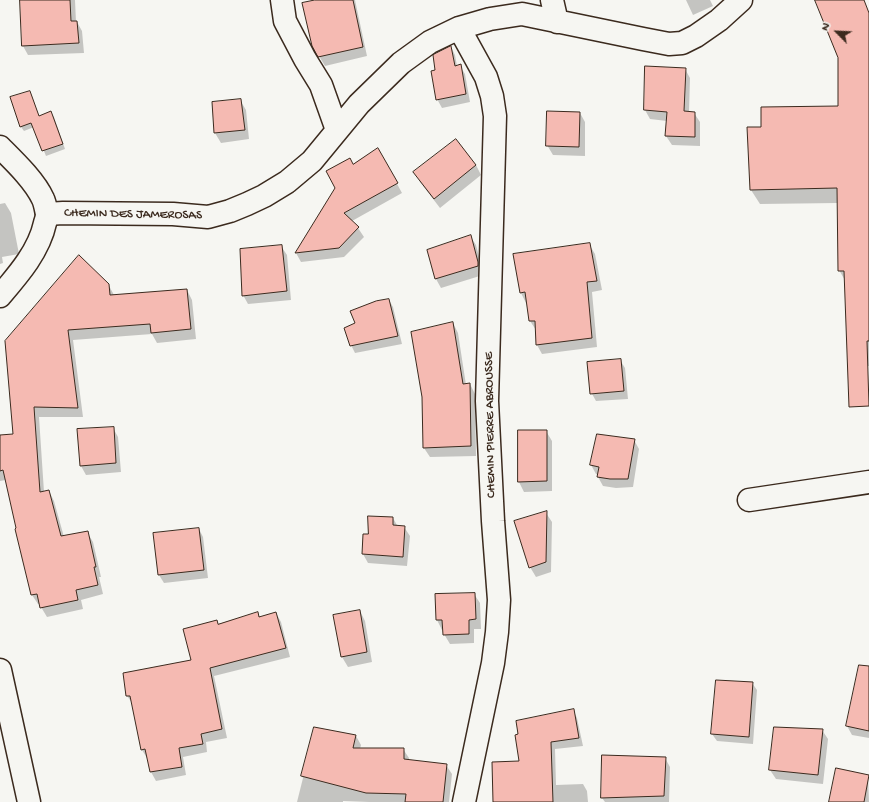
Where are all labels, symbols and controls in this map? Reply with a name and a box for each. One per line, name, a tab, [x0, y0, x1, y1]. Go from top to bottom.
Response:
north arrow	[817, 12, 857, 52]
text: N	[819, 21, 833, 33]
street label: CHEMIN DES JAMEROSAS	[64, 206, 202, 224]
street label: CHEMIN PIERRE ABROUSSE	[482, 352, 500, 498]

